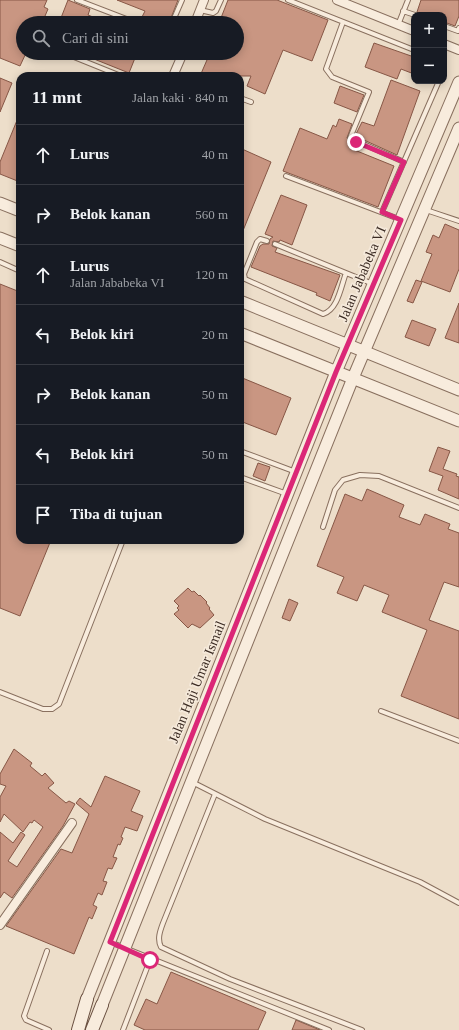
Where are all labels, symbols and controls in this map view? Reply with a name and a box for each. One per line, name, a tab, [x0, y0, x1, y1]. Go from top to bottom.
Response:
map controls	[411, 12, 447, 84]
button: +	[411, 12, 447, 48]
search box	[16, 16, 244, 60]
icon: search	[30, 27, 52, 49]
text: Cari di sini	[62, 30, 129, 46]
button: −	[411, 48, 447, 84]
text: 11 mnt	[32, 88, 82, 107]
text: Jalan kaki · 840 m	[132, 90, 228, 105]
route end	[347, 133, 365, 151]
icon: ahead	[32, 144, 54, 166]
text: Lurus	[70, 146, 109, 162]
text: 40 m	[202, 147, 228, 162]
icon: right	[32, 204, 54, 226]
text: Belok kanan	[70, 206, 150, 222]
text: 560 m	[195, 207, 228, 222]
street label: Jalan Jababeka VI	[335, 224, 389, 324]
text: Lurus	[70, 258, 109, 274]
icon: ahead	[32, 264, 54, 286]
text: 120 m	[195, 267, 228, 282]
text: Jalan Jababeka VI	[70, 275, 164, 290]
icon: left	[32, 324, 54, 346]
text: Belok kiri	[70, 326, 134, 342]
text: 20 m	[202, 327, 228, 342]
icon: right	[32, 384, 54, 406]
text: Belok kanan	[70, 386, 150, 402]
text: 50 m	[202, 387, 228, 402]
icon: left	[32, 444, 54, 466]
text: Belok kiri	[70, 446, 134, 462]
text: 50 m	[202, 447, 228, 462]
icon: arrive	[32, 504, 54, 526]
text: Tiba di tujuan	[70, 506, 162, 522]
street label: Jalan Haji Umar Ismail	[166, 619, 228, 745]
route start	[141, 951, 159, 969]

